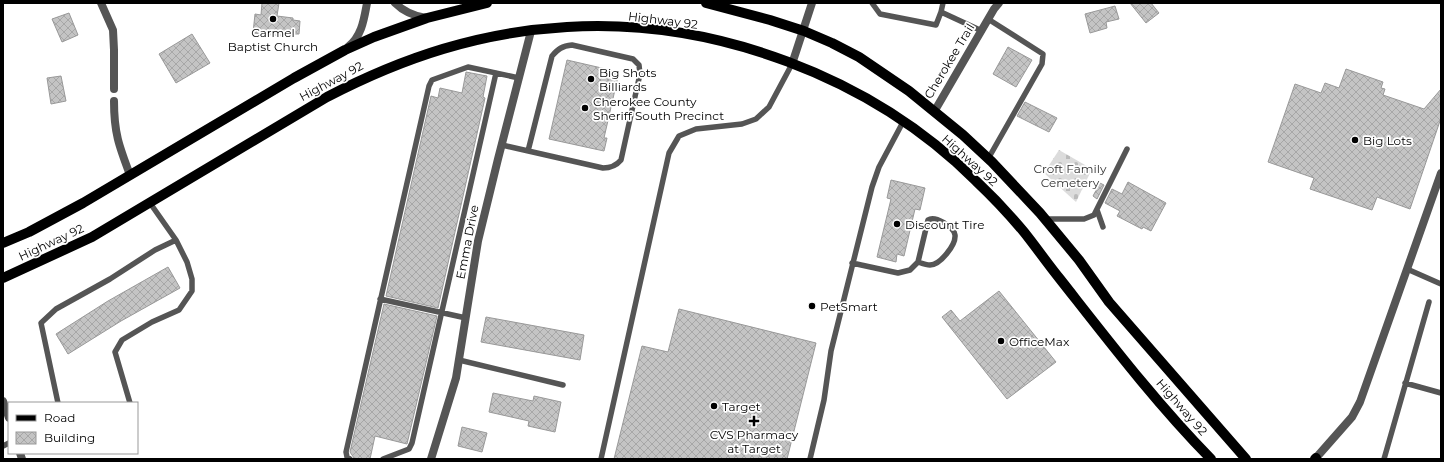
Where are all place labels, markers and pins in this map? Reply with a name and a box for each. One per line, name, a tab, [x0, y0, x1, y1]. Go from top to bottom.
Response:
marker: Carmel Baptist Church	[268, 14, 278, 24]
place label: Carmel Baptist Church	[228, 25, 318, 54]
place label: Big Shots Billiards	[599, 65, 657, 94]
marker: Big Shots Billiards	[586, 74, 596, 84]
place label: Cherokee County Sheriff South Precinct	[593, 94, 724, 123]
marker: Cherokee County Sheriff South Precinct	[580, 103, 590, 113]
place label: Big Lots	[1363, 133, 1412, 148]
marker: Big Lots	[1350, 135, 1360, 145]
place label: Discount Tire	[905, 217, 984, 232]
marker: Discount Tire	[892, 219, 902, 229]
place label: PetSmart	[820, 299, 878, 314]
marker: PetSmart	[807, 301, 817, 311]
place label: OfficeMax	[1009, 334, 1070, 349]
marker: OfficeMax	[996, 336, 1006, 346]
place label: Target	[722, 399, 761, 414]
marker: Target	[709, 401, 719, 411]
marker: CVS Pharmacy at Target	[749, 416, 759, 426]
place label: CVS Pharmacy at Target	[710, 427, 799, 456]

